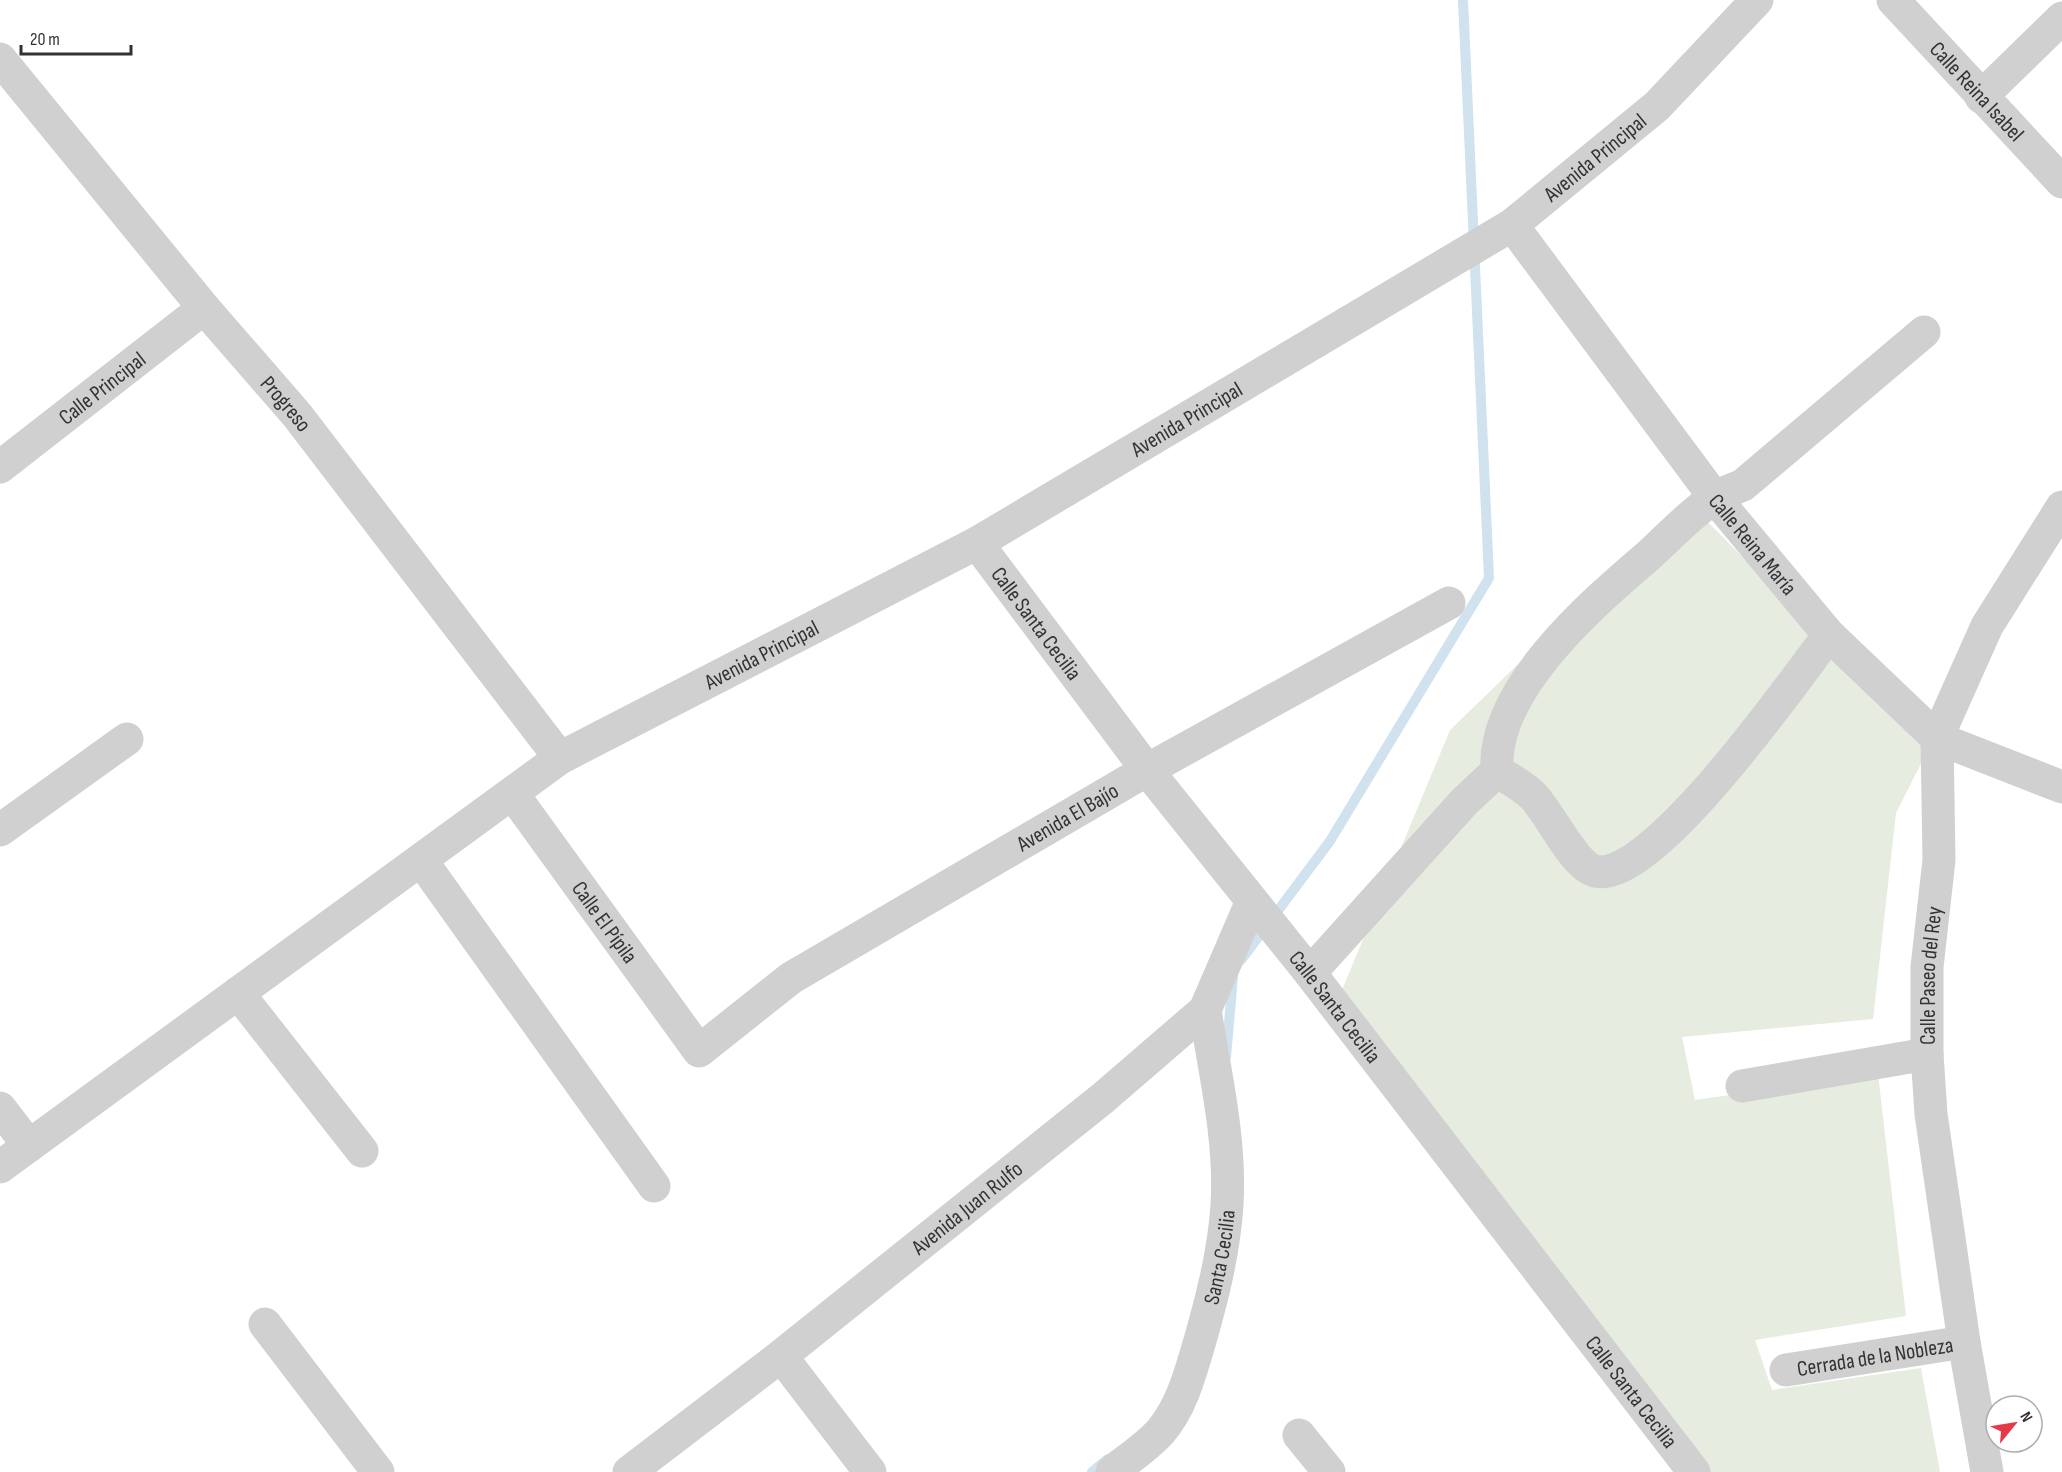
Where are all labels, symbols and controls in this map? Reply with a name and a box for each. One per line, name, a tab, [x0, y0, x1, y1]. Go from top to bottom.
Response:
scale bar	[21, 18, 130, 56]
text: 20 m	[30, 29, 60, 50]
street label: Calle Reina Isabel	[1923, 36, 2029, 147]
street label: Avenida Principal	[1538, 108, 1652, 209]
street label: Calle Principal	[54, 347, 152, 431]
street label: Progreso	[254, 371, 317, 437]
street label: Avenida Principal	[1126, 376, 1248, 464]
street label: Calle Reina María	[1702, 489, 1802, 601]
street label: Calle Santa Cecilia	[985, 562, 1087, 686]
street label: Avenida Principal	[700, 615, 824, 697]
street label: Avenida El Bajío	[1011, 778, 1124, 859]
street label: Calle El Pípila	[565, 876, 643, 969]
street label: Calle Paseo del Rey	[1915, 905, 1949, 1045]
street label: Calle Santa Cecilia	[1282, 946, 1386, 1069]
street label: Avenida Juan Rulfo	[906, 1156, 1028, 1262]
street label: Santa Cecilia	[1198, 1209, 1242, 1307]
street label: Calle Santa Cecilia	[1579, 1331, 1683, 1454]
street label: Cerrada de la Nobleza	[1795, 1332, 1955, 1383]
north arrow	[1984, 1394, 2044, 1454]
text: N	[2015, 1409, 2036, 1426]

